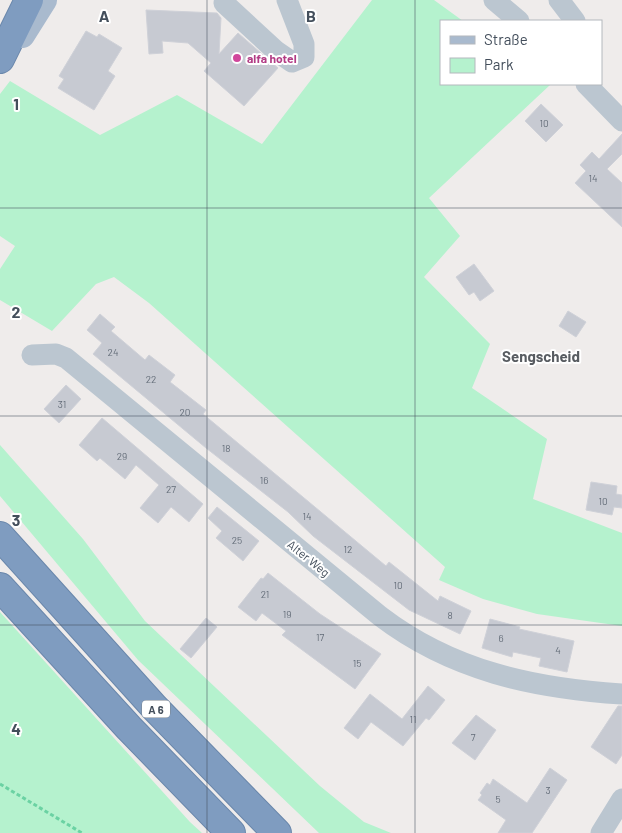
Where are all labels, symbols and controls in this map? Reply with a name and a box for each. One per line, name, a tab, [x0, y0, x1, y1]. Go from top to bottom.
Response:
text: A	[99, 6, 110, 25]
text: B	[306, 6, 316, 25]
legend	[440, 20, 602, 85]
text: Straße	[484, 30, 528, 48]
place label: alfa hotel	[247, 51, 297, 65]
marker: alfa hotel	[231, 52, 243, 64]
text: Park	[484, 55, 514, 73]
text: 1	[13, 94, 19, 113]
house number: 10	[539, 117, 549, 129]
house number: 14	[588, 172, 598, 184]
text: 2	[12, 302, 21, 321]
house number: 24	[108, 346, 118, 358]
district label: Sengscheid	[502, 347, 580, 365]
house number: 22	[146, 373, 156, 385]
house number: 31	[58, 398, 66, 410]
house number: 20	[179, 406, 191, 418]
house number: 18	[222, 442, 230, 454]
house number: 29	[117, 450, 127, 462]
house number: 16	[260, 474, 268, 486]
house number: 27	[166, 483, 176, 495]
house number: 10	[598, 495, 608, 507]
text: 3	[12, 510, 20, 529]
house number: 14	[302, 510, 312, 522]
house number: 25	[232, 534, 242, 546]
street label: Alter Weg	[285, 537, 333, 579]
house number: 12	[344, 543, 352, 555]
house number: 10	[393, 579, 403, 591]
house number: 21	[261, 588, 269, 600]
house number: 19	[283, 608, 291, 620]
house number: 8	[447, 609, 453, 621]
house number: 17	[316, 631, 324, 643]
house number: 6	[498, 632, 504, 644]
house number: 4	[555, 644, 561, 656]
house number: 15	[353, 657, 361, 669]
road number: A 6	[142, 701, 170, 718]
house number: 11	[409, 713, 417, 725]
text: 4	[11, 719, 21, 738]
house number: 7	[471, 731, 476, 743]
house number: 3	[545, 784, 551, 796]
house number: 5	[495, 793, 501, 805]

